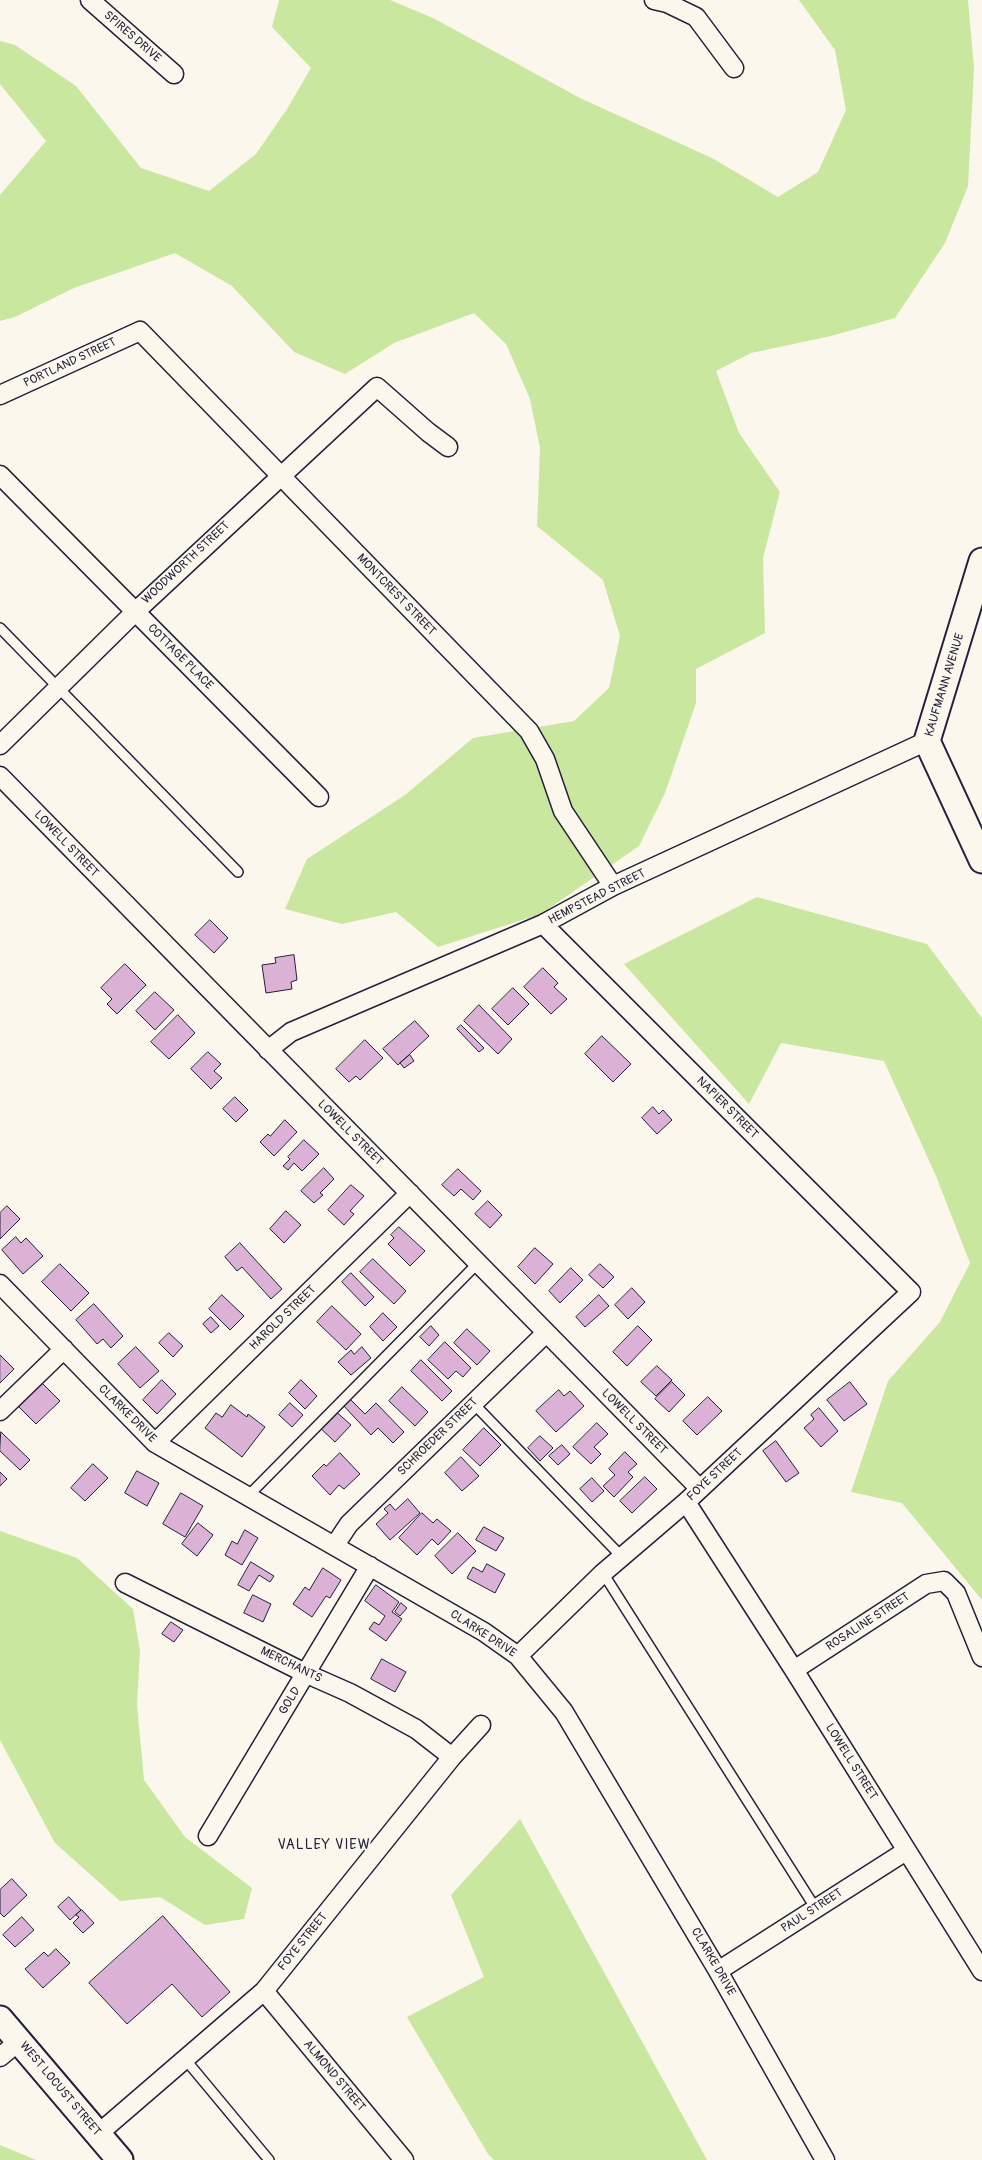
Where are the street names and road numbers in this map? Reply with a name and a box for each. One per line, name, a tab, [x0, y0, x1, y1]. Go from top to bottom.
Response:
street label: SPIRES DRIVE	[100, 8, 164, 66]
street label: PORTLAND STREET	[21, 335, 119, 391]
street label: WOODWORTH STREET	[139, 519, 233, 607]
street label: MONTCREST STREET	[353, 551, 439, 639]
street label: COTTAGE PLACE	[144, 621, 216, 693]
street label: KAUFMANN AVENUE	[922, 631, 968, 739]
street label: LOWELL STREET	[31, 808, 101, 880]
street label: HEMPSTEAD STREET	[546, 866, 648, 928]
street label: NAPIER STREET	[693, 1074, 761, 1142]
street label: LOWELL STREET	[314, 1097, 386, 1169]
street label: HAROLD STREET	[247, 1283, 319, 1353]
street label: CLARKE DRIVE	[95, 1382, 159, 1446]
street label: LOWELL STREET	[598, 1386, 670, 1458]
street label: SCHROEDER STREET	[395, 1395, 481, 1479]
street label: FOYE STREET	[684, 1446, 746, 1504]
street label: ROSALINE STREET	[824, 1590, 912, 1654]
street label: CLARKE DRIVE	[447, 1607, 519, 1661]
street label: MERCHANTS	[258, 1644, 324, 1686]
street label: GOLD	[276, 1684, 304, 1718]
street label: LOWELL STREET	[822, 1721, 880, 1803]
street label: PAUL STREET	[779, 1886, 845, 1936]
street label: FOYE STREET	[275, 1910, 331, 1974]
street label: CLARKE DRIVE	[688, 1925, 738, 1999]
street label: ALMOND STREET	[300, 2037, 368, 2115]
street label: WEST LOCUST STREET	[16, 2039, 104, 2139]

